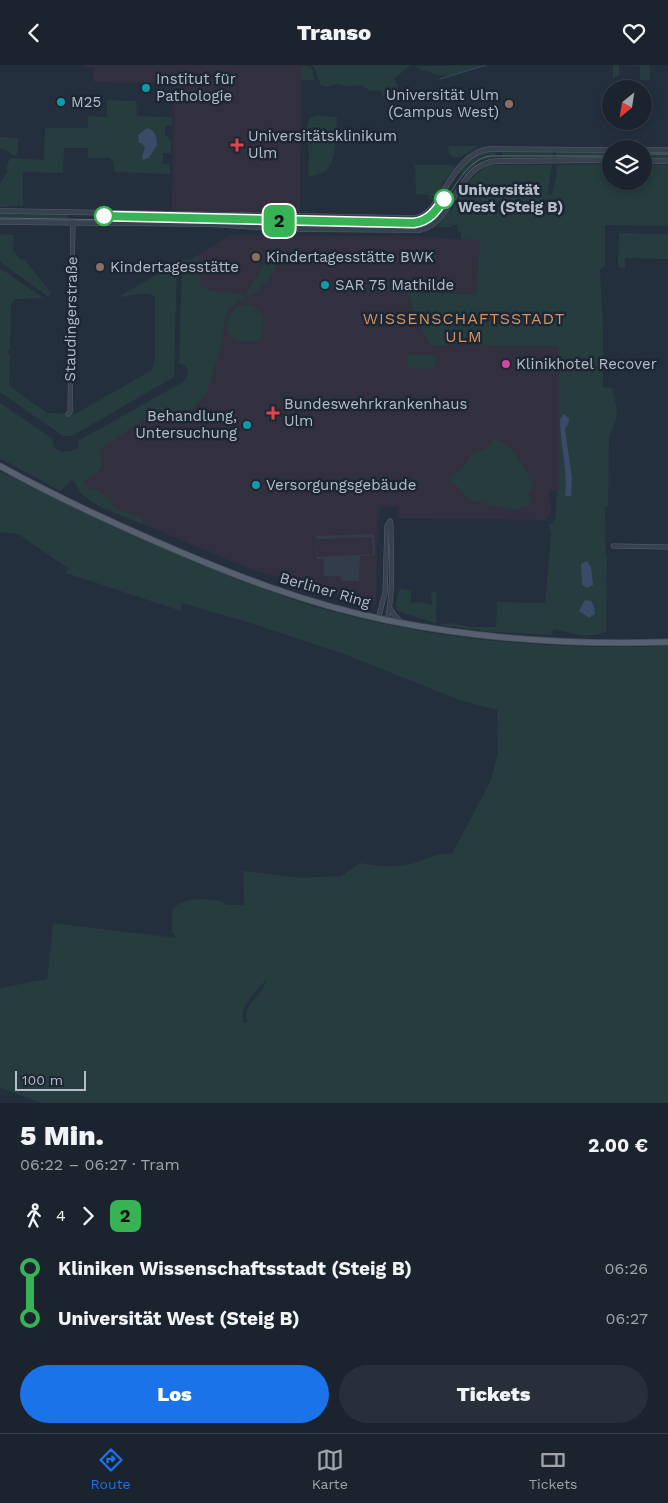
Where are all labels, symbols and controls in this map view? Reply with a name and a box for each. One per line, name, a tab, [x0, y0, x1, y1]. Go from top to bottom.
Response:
icon: back	[20, 19, 48, 47]
icon: heart	[620, 19, 648, 47]
text: Transo	[297, 20, 371, 45]
place label: Institut für Pathologie	[156, 70, 236, 105]
north arrow	[602, 80, 652, 130]
map controls	[602, 80, 652, 190]
marker: Institut für Pathologie	[140, 82, 152, 94]
place label: Universität Ulm (Campus West)	[386, 86, 499, 121]
place label: M25	[71, 93, 101, 111]
marker: M25	[55, 96, 67, 108]
marker: Universität Ulm (Campus West)	[503, 98, 515, 110]
place label: Universitätsklinikum Ulm	[248, 127, 397, 162]
marker: Universitätsklinikum Ulm	[230, 138, 244, 152]
button: layers	[602, 140, 652, 190]
place label: Universität West (Steig B)	[458, 181, 563, 216]
marker: Universität West (Steig B)	[434, 189, 454, 209]
line badge: 2	[263, 205, 295, 237]
unlabelled marker	[94, 206, 114, 226]
text: 2	[274, 210, 284, 231]
place label: Kindertagesstätte BWK	[266, 248, 434, 266]
marker: Kindertagesstätte BWK	[250, 251, 262, 263]
street label: Staudingerstraße	[61, 256, 81, 382]
place label: Kindertagesstätte	[110, 258, 239, 276]
marker: Kindertagesstätte	[94, 261, 106, 273]
place label: SAR 75 Mathilde	[335, 276, 454, 294]
marker: SAR 75 Mathilde	[319, 279, 331, 291]
district label: WISSENSCHAFTSSTADT ULM	[363, 309, 565, 346]
place label: Klinikhotel Recover	[516, 355, 657, 373]
marker: Klinikhotel Recover	[500, 358, 512, 370]
place label: Bundeswehrkrankenhaus Ulm	[284, 395, 468, 430]
marker: Bundeswehrkrankenhaus Ulm	[266, 406, 280, 420]
place label: Behandlung, Untersuchung	[135, 407, 237, 442]
marker: Behandlung, Untersuchung	[241, 419, 253, 431]
place label: Versorgungsgebäude	[266, 476, 416, 494]
marker: Versorgungsgebäude	[250, 479, 262, 491]
street label: Berliner Ring	[278, 569, 372, 611]
scale bar	[15, 1068, 86, 1091]
text: 100 m	[22, 1072, 63, 1088]
text: 5 Min.	[20, 1119, 104, 1152]
text: 2.00 €	[588, 1134, 648, 1157]
text: 06:22 – 06:27 · Tram	[20, 1155, 180, 1174]
icon: walk	[20, 1202, 48, 1230]
icon: forward	[74, 1202, 102, 1230]
text: 2	[120, 1205, 131, 1226]
text: 4	[56, 1206, 66, 1225]
text: Kliniken Wissenschaftsstadt (Steig B)	[58, 1257, 412, 1280]
text: 06:26	[605, 1259, 648, 1278]
text: Universität West (Steig B)	[58, 1307, 300, 1330]
text: 06:27	[606, 1309, 648, 1328]
button: Los	[20, 1365, 329, 1423]
button: Tickets	[339, 1365, 648, 1423]
tab: Route	[91, 1446, 131, 1492]
tab: Karte	[312, 1446, 348, 1492]
tab: Tickets	[529, 1446, 577, 1492]

